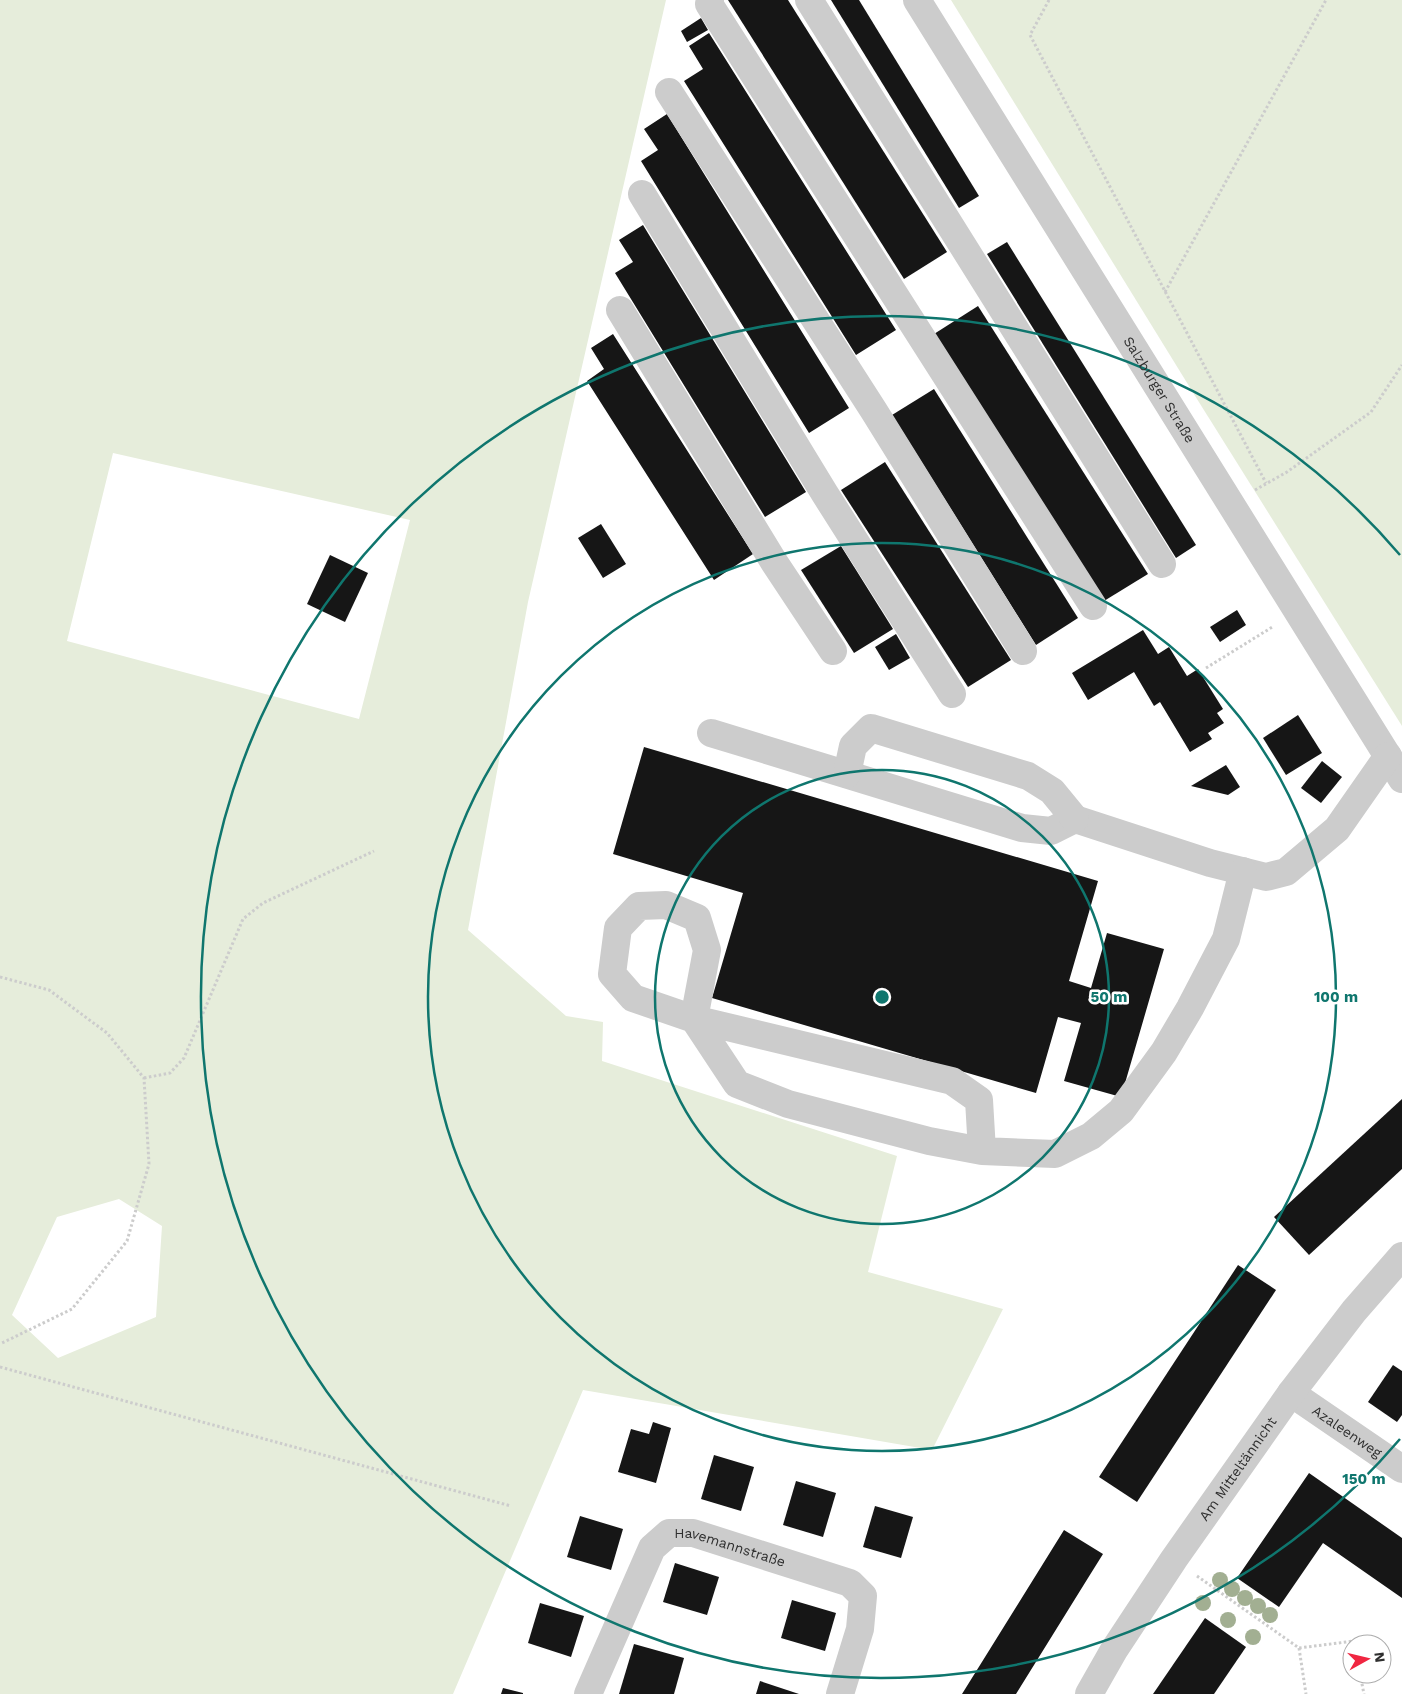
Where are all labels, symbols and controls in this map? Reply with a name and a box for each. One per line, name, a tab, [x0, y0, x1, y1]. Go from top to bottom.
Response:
street label: Salzburger Straße	[1121, 334, 1199, 446]
centre of rings	[873, 988, 891, 1006]
text: 50 m	[1091, 988, 1127, 1006]
text: 100 m	[1314, 988, 1358, 1006]
street label: Azaleenweg	[1309, 1402, 1385, 1461]
street label: Am Mitteltännicht	[1196, 1414, 1280, 1524]
text: 150 m	[1342, 1470, 1386, 1488]
street label: Havemannstraße	[674, 1525, 787, 1570]
north arrow	[1342, 1634, 1392, 1684]
text: N	[1371, 1651, 1389, 1663]

